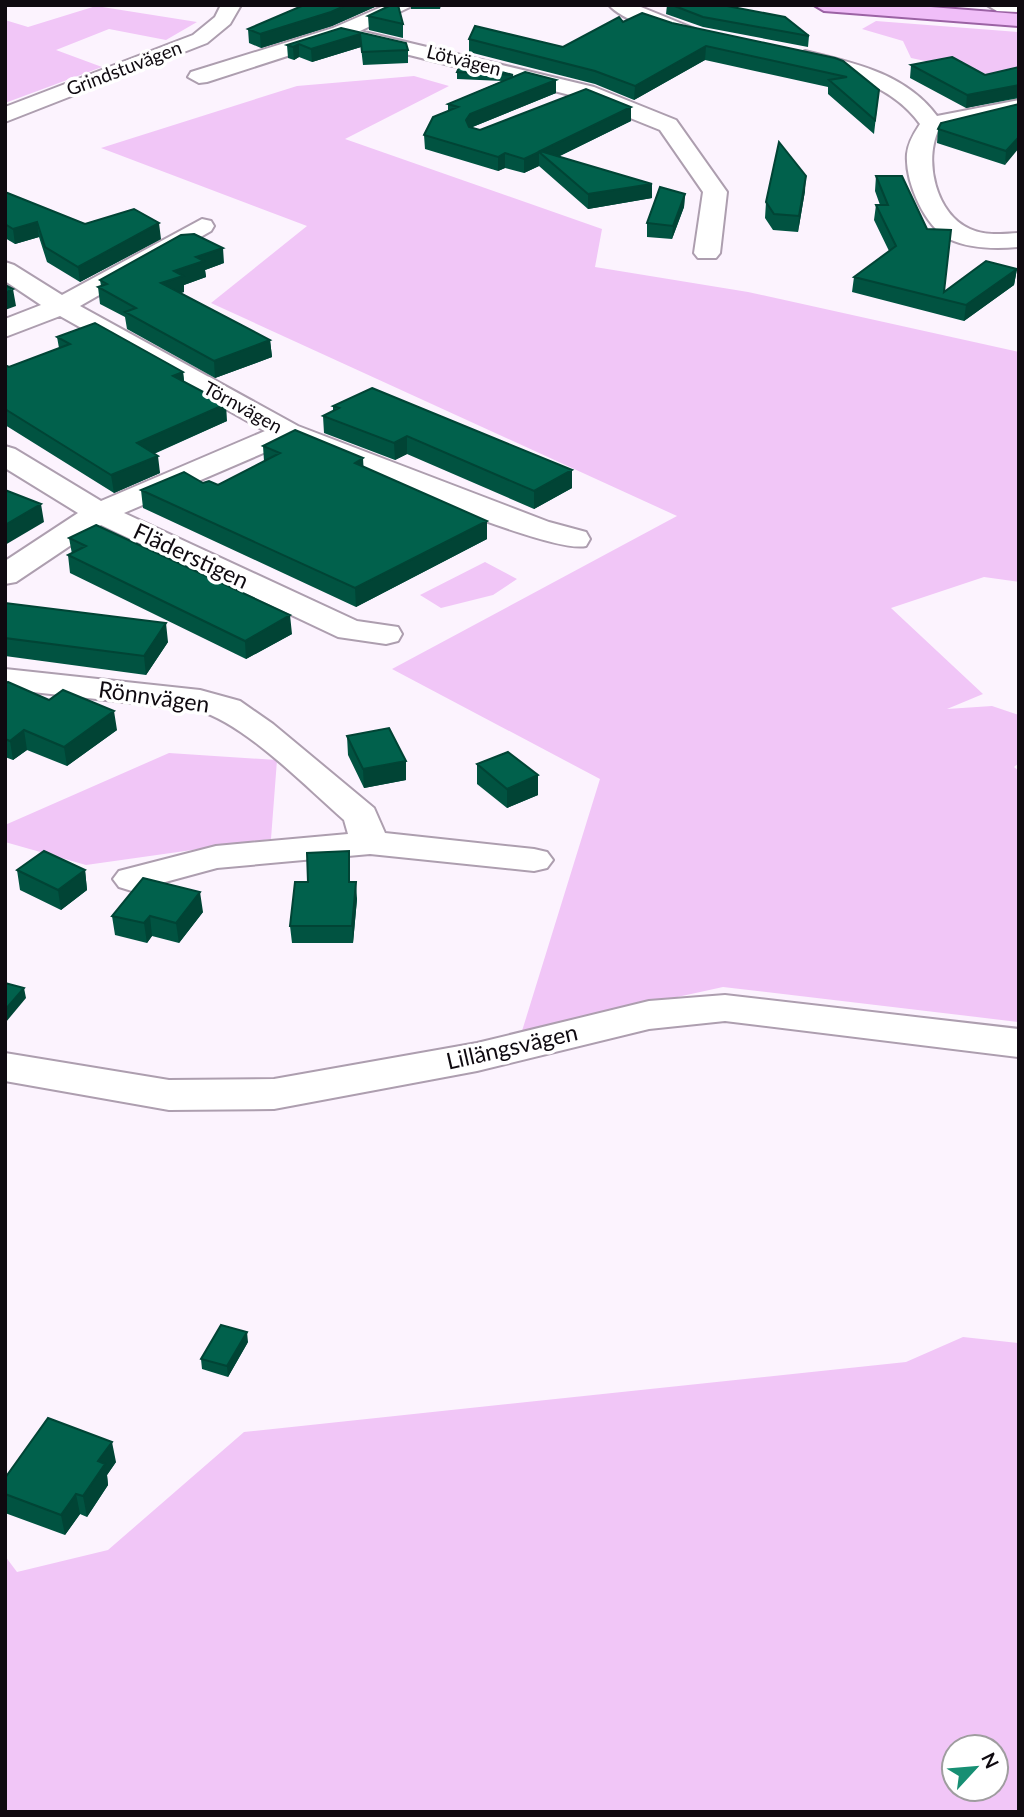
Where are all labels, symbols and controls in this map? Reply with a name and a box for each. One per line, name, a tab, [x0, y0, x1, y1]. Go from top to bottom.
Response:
street label: Grindstuvägen	[63, 35, 185, 100]
street label: Lötvägen	[425, 39, 504, 80]
street label: Törnvägen	[200, 376, 287, 438]
street label: Fläderstigen	[129, 516, 253, 594]
street label: Rönnvägen	[97, 674, 212, 718]
street label: Lillängsvägen	[443, 1017, 580, 1075]
north arrow	[940, 1733, 1010, 1803]
text: N	[977, 1749, 1004, 1772]

